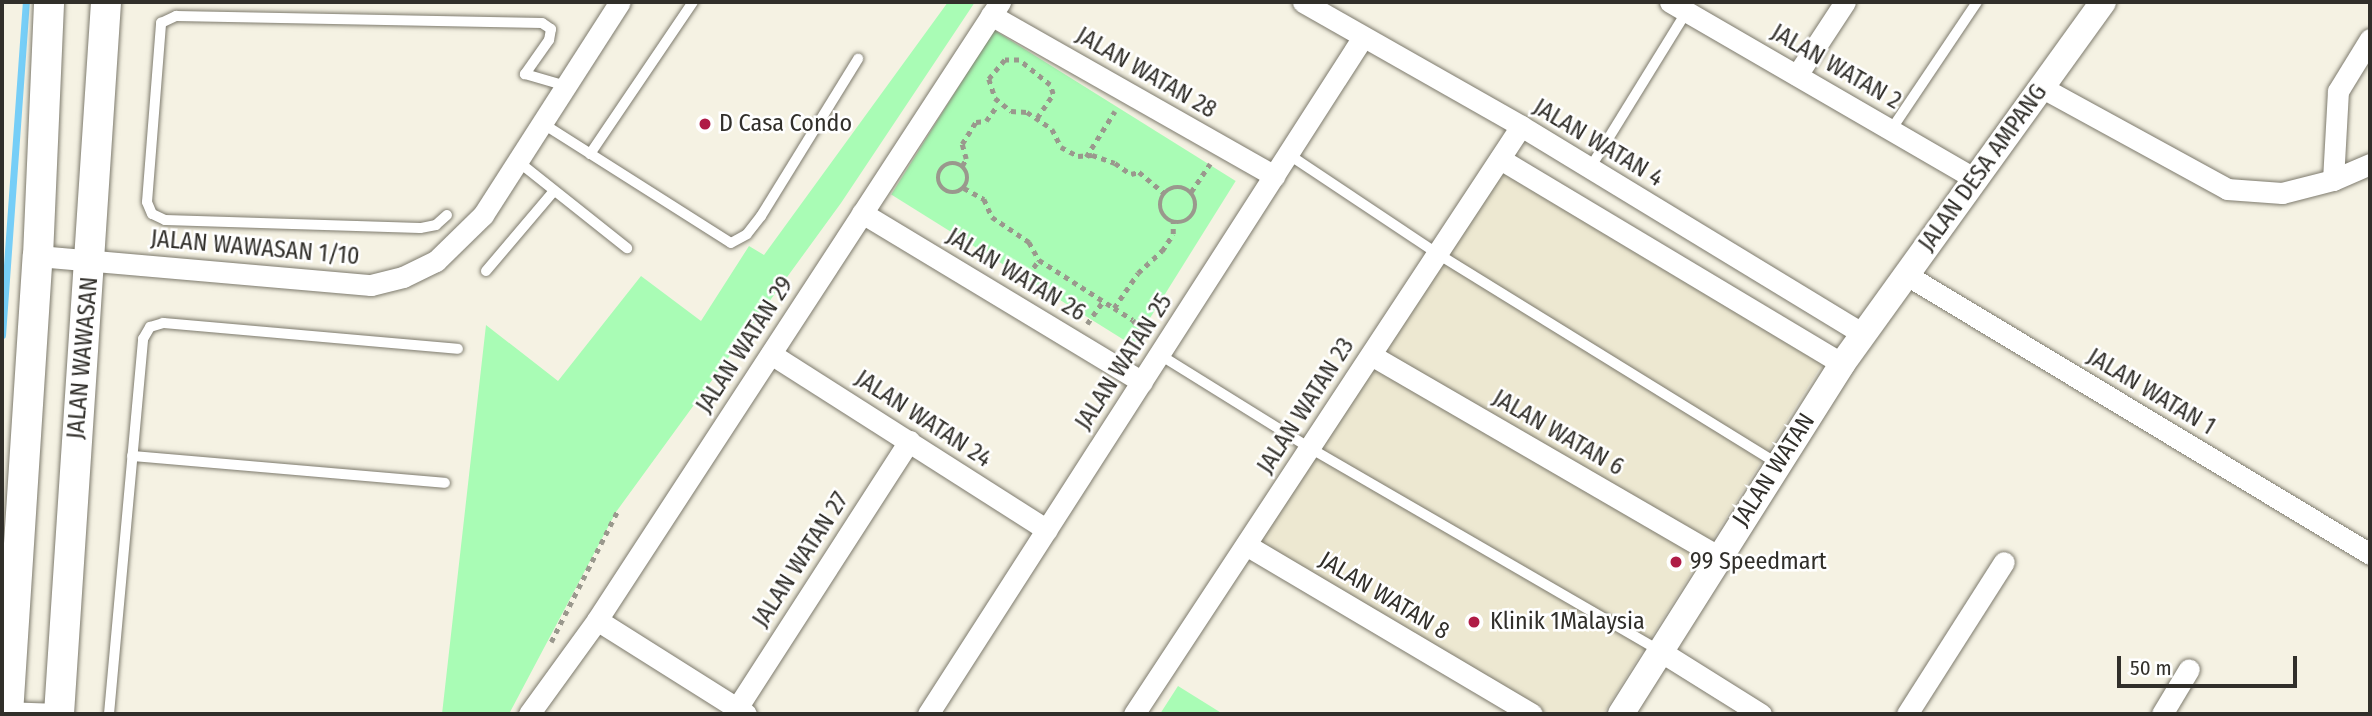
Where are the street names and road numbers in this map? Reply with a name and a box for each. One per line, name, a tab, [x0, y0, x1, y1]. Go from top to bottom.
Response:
street label: JALAN WATAN 2	[1766, 18, 1906, 116]
street label: JALAN WATAN 28	[1071, 21, 1221, 125]
street label: JALAN DESA AMPANG	[1913, 79, 2053, 257]
street label: JALAN WATAN 4	[1528, 93, 1668, 193]
street label: JALAN WATAN 26	[941, 222, 1091, 328]
street label: JALAN WAWASAN 1/10	[149, 225, 361, 271]
street label: JALAN WATAN 29	[690, 271, 800, 419]
street label: JALAN WAWASAN	[62, 276, 104, 440]
street label: JALAN WATAN 25	[1069, 289, 1179, 435]
street label: JALAN WATAN 23	[1251, 333, 1361, 479]
street label: JALAN WATAN 1	[2082, 343, 2220, 441]
street label: JALAN WATAN 24	[850, 364, 996, 474]
street label: JALAN WATAN 6	[1487, 384, 1629, 482]
street label: JALAN WATAN	[1727, 408, 1821, 532]
street label: JALAN WATAN 27	[747, 487, 855, 633]
street label: JALAN WATAN 8	[1314, 546, 1454, 646]

